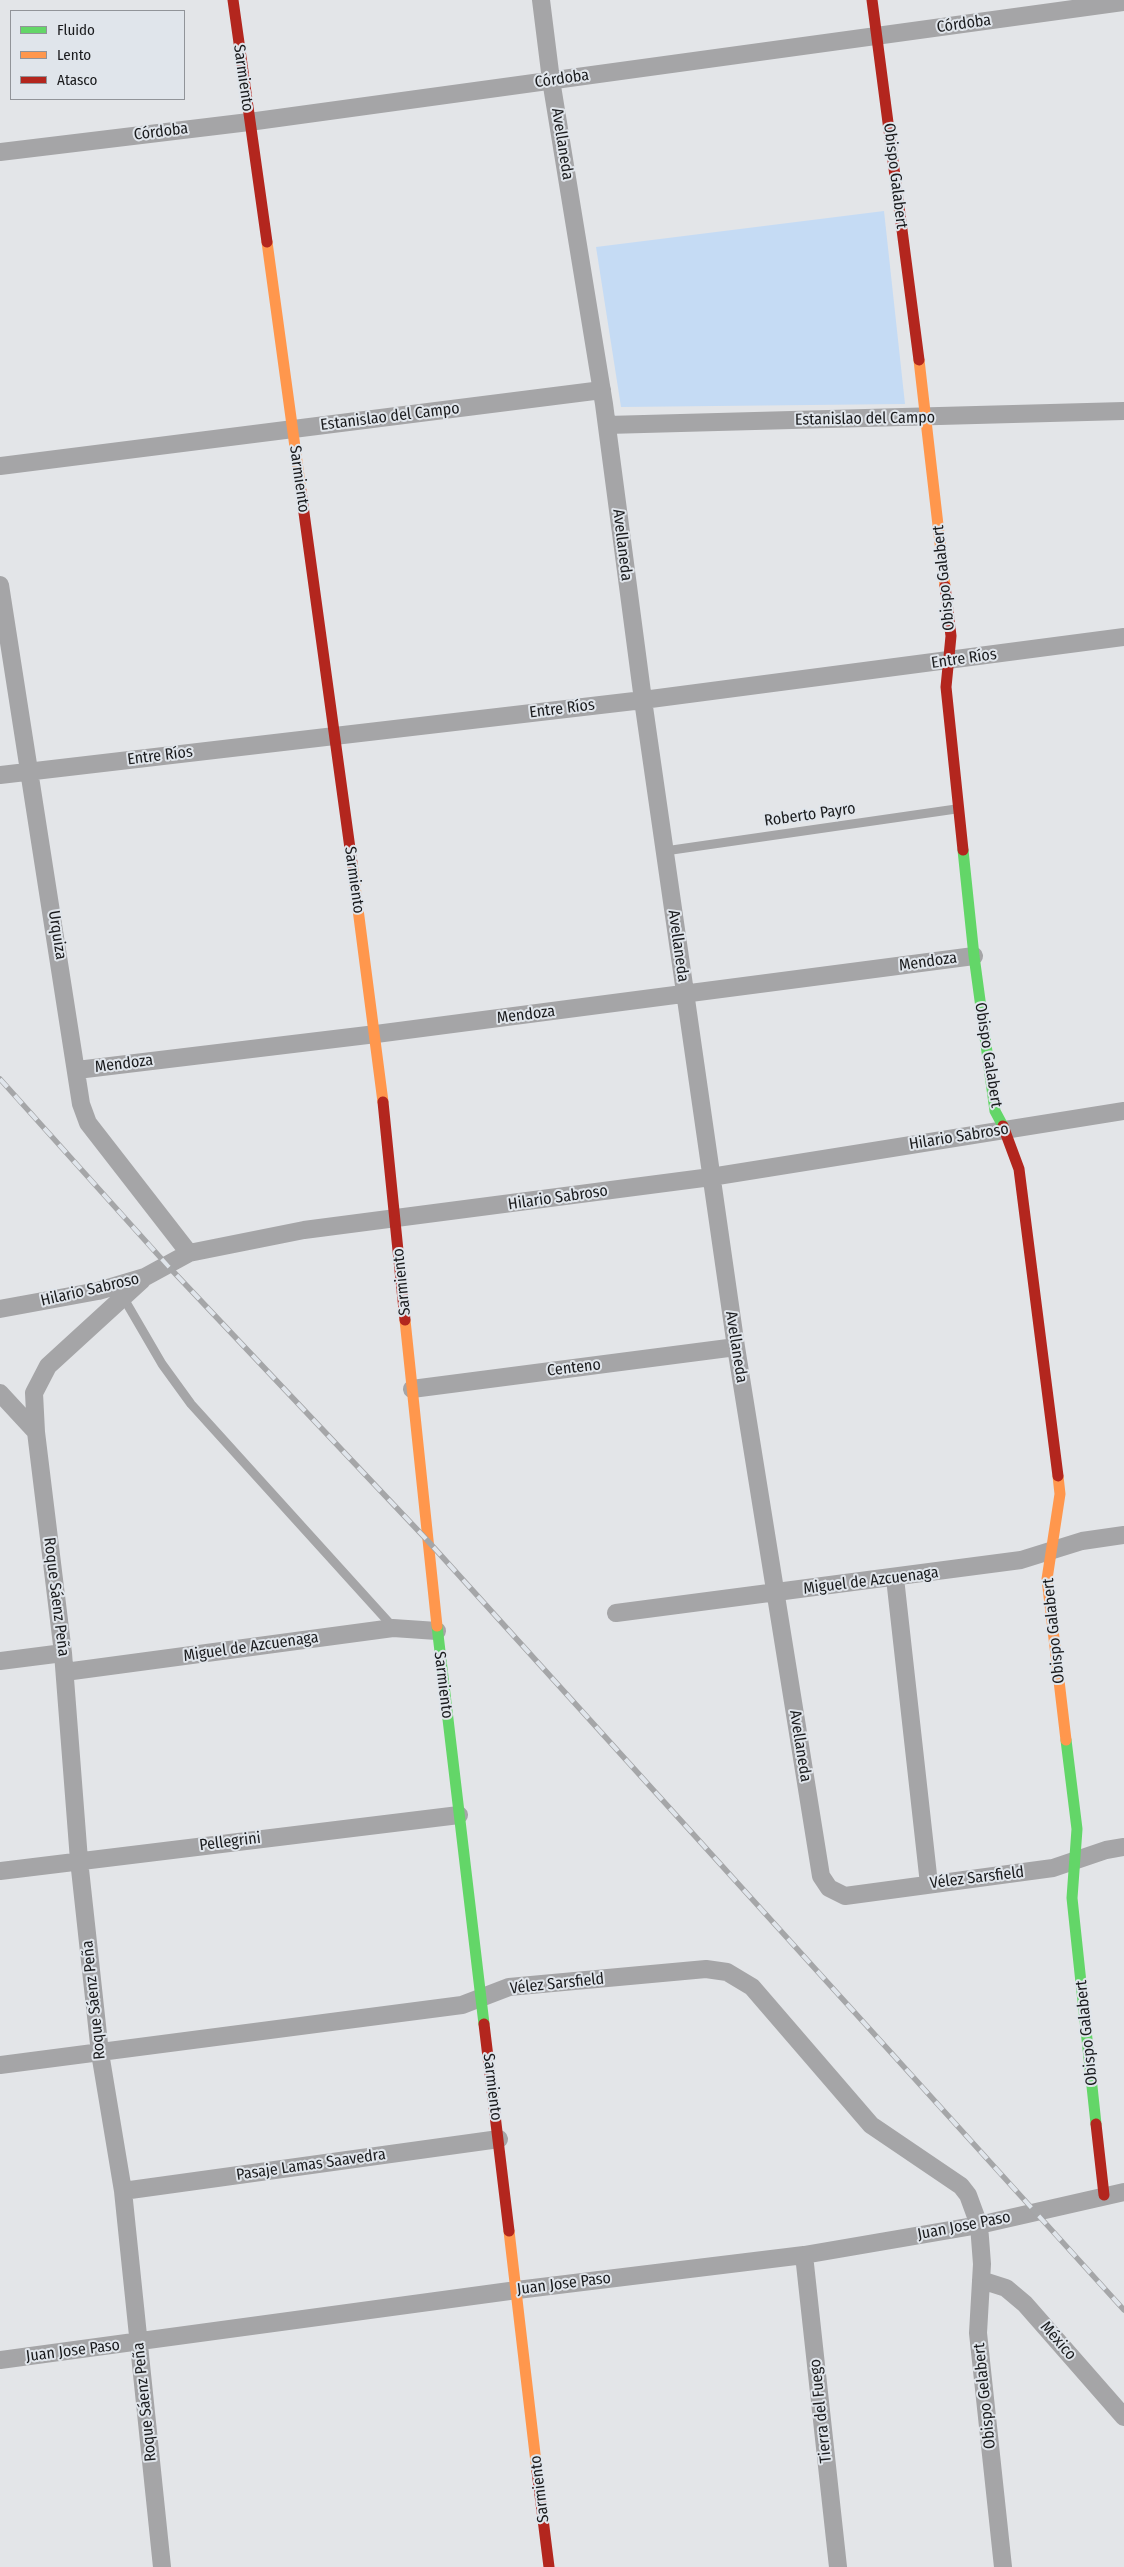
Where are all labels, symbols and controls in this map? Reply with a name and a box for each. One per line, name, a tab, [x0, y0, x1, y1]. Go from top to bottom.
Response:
legend	[10, 10, 185, 100]
street label: Córdoba	[936, 11, 992, 37]
text: Fluido	[57, 21, 95, 39]
street label: Sarmiento	[229, 43, 257, 113]
text: Lento	[57, 46, 91, 64]
street label: Córdoba	[534, 66, 590, 92]
text: Atasco	[57, 71, 97, 89]
street label: Avellaneda	[547, 107, 577, 181]
street label: Córdoba	[133, 119, 189, 145]
street label: Obispo Galabert	[879, 122, 911, 230]
street label: Estanislao del Campo	[319, 399, 461, 435]
street label: Estanislao del Campo	[795, 408, 935, 430]
street label: Sarmiento	[285, 444, 313, 514]
street label: Avellaneda	[608, 508, 636, 582]
street label: Obispo Galabert	[929, 524, 959, 632]
street label: Entre Ríos	[930, 645, 998, 673]
street label: Entre Ríos	[528, 695, 596, 723]
street label: Entre Ríos	[126, 742, 194, 770]
street label: Roberto Payro	[763, 799, 857, 831]
street label: Sarmiento	[340, 845, 368, 915]
street label: Urquiza	[44, 909, 70, 961]
street label: Avellaneda	[663, 909, 693, 983]
street label: Mendoza	[898, 948, 958, 976]
street label: Obispo Galabert	[970, 1001, 1006, 1109]
street label: Mendoza	[496, 1002, 556, 1028]
street label: Mendoza	[94, 1051, 154, 1077]
street label: Hilario Sabroso	[908, 1120, 1010, 1154]
street label: Hilario Sabroso	[507, 1181, 609, 1215]
street label: Sarmiento	[389, 1247, 415, 1317]
street label: Hilario Sabroso	[39, 1269, 141, 1311]
street label: Avellaneda	[721, 1310, 751, 1384]
street label: Centeno	[546, 1355, 602, 1381]
street label: Roque Sáenz Peña	[39, 1536, 73, 1658]
street label: Miguel de Azcuenaga	[802, 1563, 940, 1599]
street label: Obispo Galabert	[1039, 1577, 1069, 1685]
street label: Miguel de Azcuenaga	[182, 1628, 320, 1666]
street label: Sarmiento	[429, 1650, 457, 1720]
street label: Avellaneda	[785, 1709, 815, 1783]
street label: Pellegrini	[198, 1829, 262, 1855]
street label: Vélez Sarsfield	[929, 1863, 1025, 1893]
street label: Roque Sáenz Peña	[78, 1939, 110, 2061]
street label: Vélez Sarsfield	[509, 1970, 605, 1998]
street label: Obispo Galabert	[1072, 1979, 1102, 2087]
street label: Sarmiento	[478, 2052, 506, 2122]
street label: Pasaje Lamas Saavedra	[235, 2145, 387, 2185]
street label: Juan Jose Paso	[916, 2208, 1012, 2244]
street label: Juan Jose Paso	[516, 2269, 612, 2299]
street label: México	[1036, 2318, 1080, 2364]
street label: Juan Jose Paso	[25, 2336, 121, 2366]
street label: Roque Sáenz Peña	[129, 2341, 161, 2463]
street label: Obispo Gelabert	[970, 2342, 1000, 2450]
street label: Tierra del Fuego	[806, 2358, 836, 2464]
street label: Sarmiento	[526, 2454, 554, 2524]

